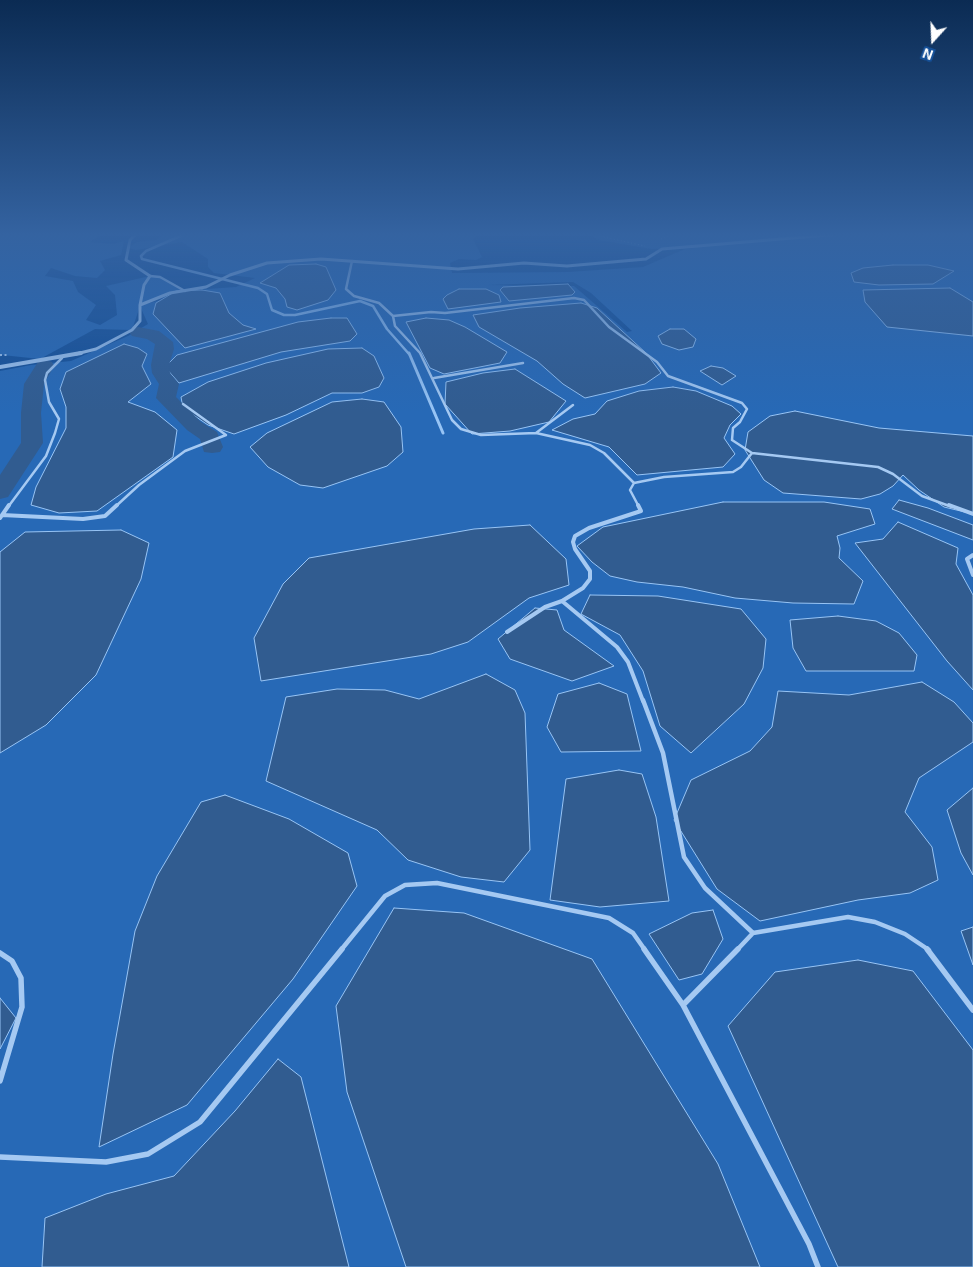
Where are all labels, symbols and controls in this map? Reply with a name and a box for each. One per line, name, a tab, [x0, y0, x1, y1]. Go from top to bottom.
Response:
north arrow	[908, 15, 958, 65]
text: N	[920, 45, 935, 64]

